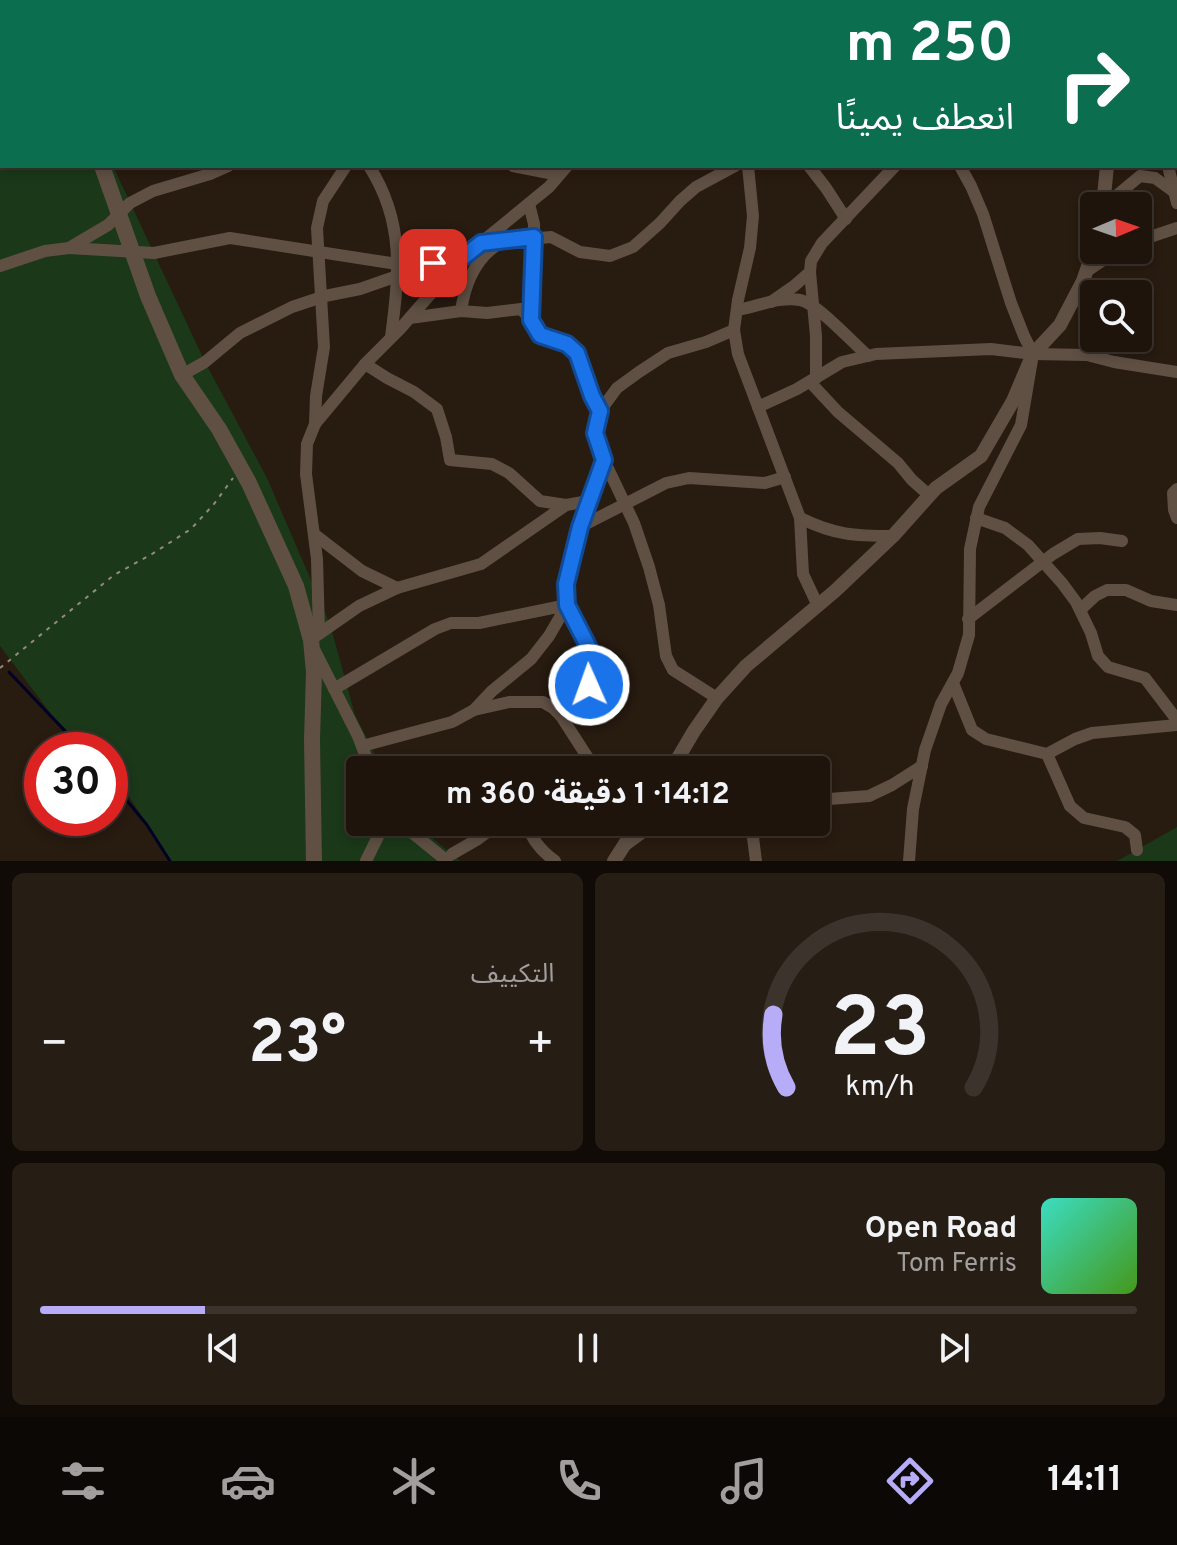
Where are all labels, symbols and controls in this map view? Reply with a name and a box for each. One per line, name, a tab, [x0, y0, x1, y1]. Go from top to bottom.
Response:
text: 250 m	[846, 11, 1014, 81]
icon: right	[1042, 32, 1146, 136]
text: انعطف يمينًا	[836, 97, 1014, 143]
north arrow	[1080, 192, 1152, 264]
map controls	[1080, 192, 1152, 352]
pin	[399, 229, 467, 297]
icon: arrive	[411, 241, 455, 285]
button: search	[1080, 280, 1152, 352]
position arrow	[547, 643, 631, 727]
speed limit sign: 30	[24, 732, 128, 836]
text: 14:12 · 1 دقيقة · 360 m	[446, 777, 730, 814]
text: التكييف	[471, 959, 555, 992]
text: 23	[829, 981, 930, 1086]
text: 23°	[248, 1008, 346, 1084]
text: −	[40, 1018, 68, 1074]
text: +	[526, 1018, 555, 1074]
text: km/h	[845, 1070, 914, 1106]
text: Open Road	[865, 1211, 1017, 1248]
text: Tom Ferris	[896, 1248, 1017, 1281]
icon: previous	[201, 1326, 245, 1370]
icon: pause	[566, 1326, 610, 1370]
icon: next	[932, 1326, 976, 1370]
icon: filters	[55, 1453, 111, 1509]
icon: car	[220, 1453, 276, 1509]
icon: climate	[386, 1453, 442, 1509]
icon: phone	[551, 1453, 607, 1509]
icon: music	[716, 1453, 772, 1509]
icon: directions	[882, 1453, 938, 1509]
text: 14:11	[1047, 1458, 1122, 1504]

